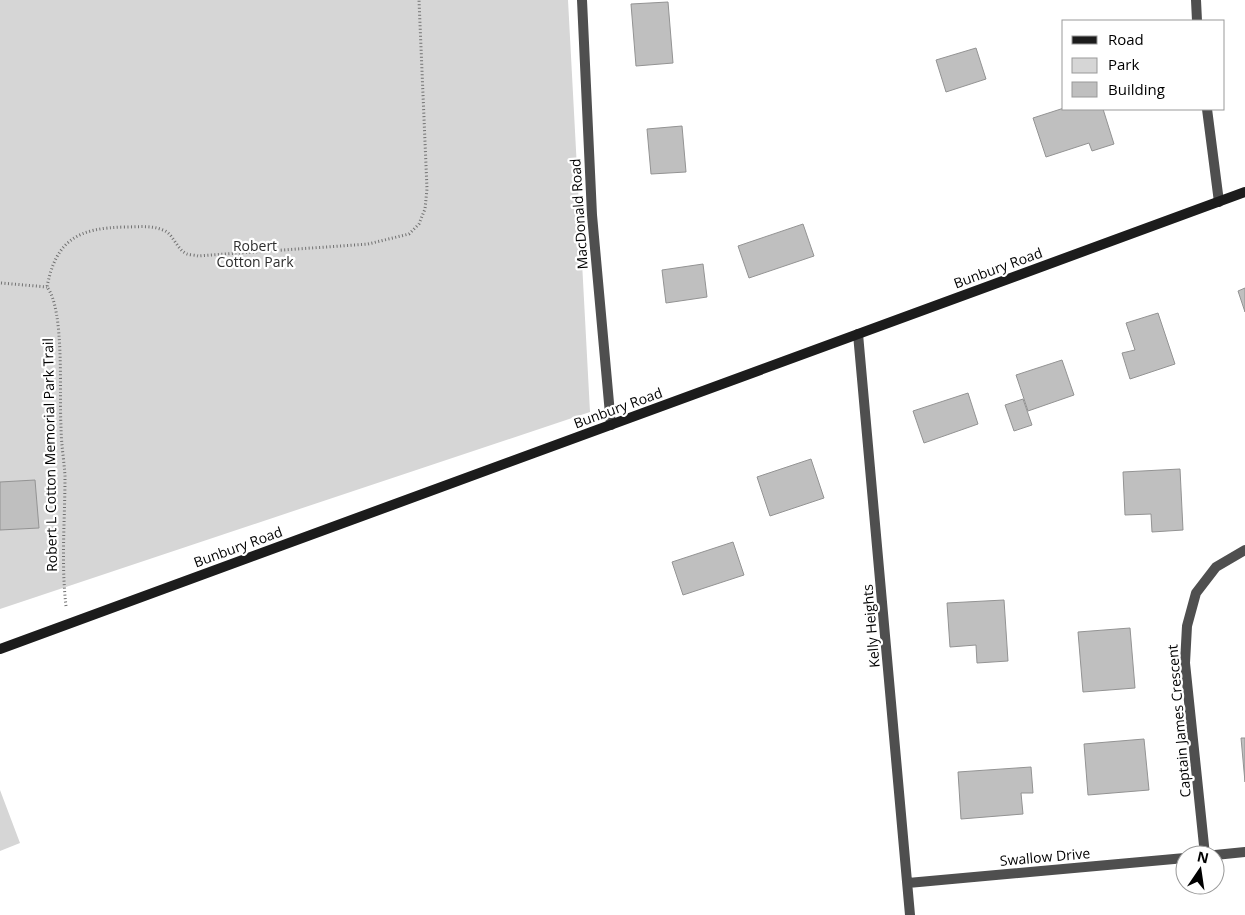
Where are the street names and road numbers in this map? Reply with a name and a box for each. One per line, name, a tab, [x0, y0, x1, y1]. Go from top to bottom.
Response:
street label: MacDonald Road	[565, 158, 592, 270]
street label: Bunbury Road	[951, 243, 1045, 292]
street label: Robert L Cotton Memorial Park Trail	[38, 338, 61, 572]
street label: Bunbury Road	[571, 383, 665, 432]
street label: Bunbury Road	[191, 522, 285, 571]
street label: Kelly Heights	[857, 583, 884, 669]
street label: Captain James Crescent	[1162, 644, 1195, 798]
street label: Swallow Drive	[999, 843, 1091, 870]

